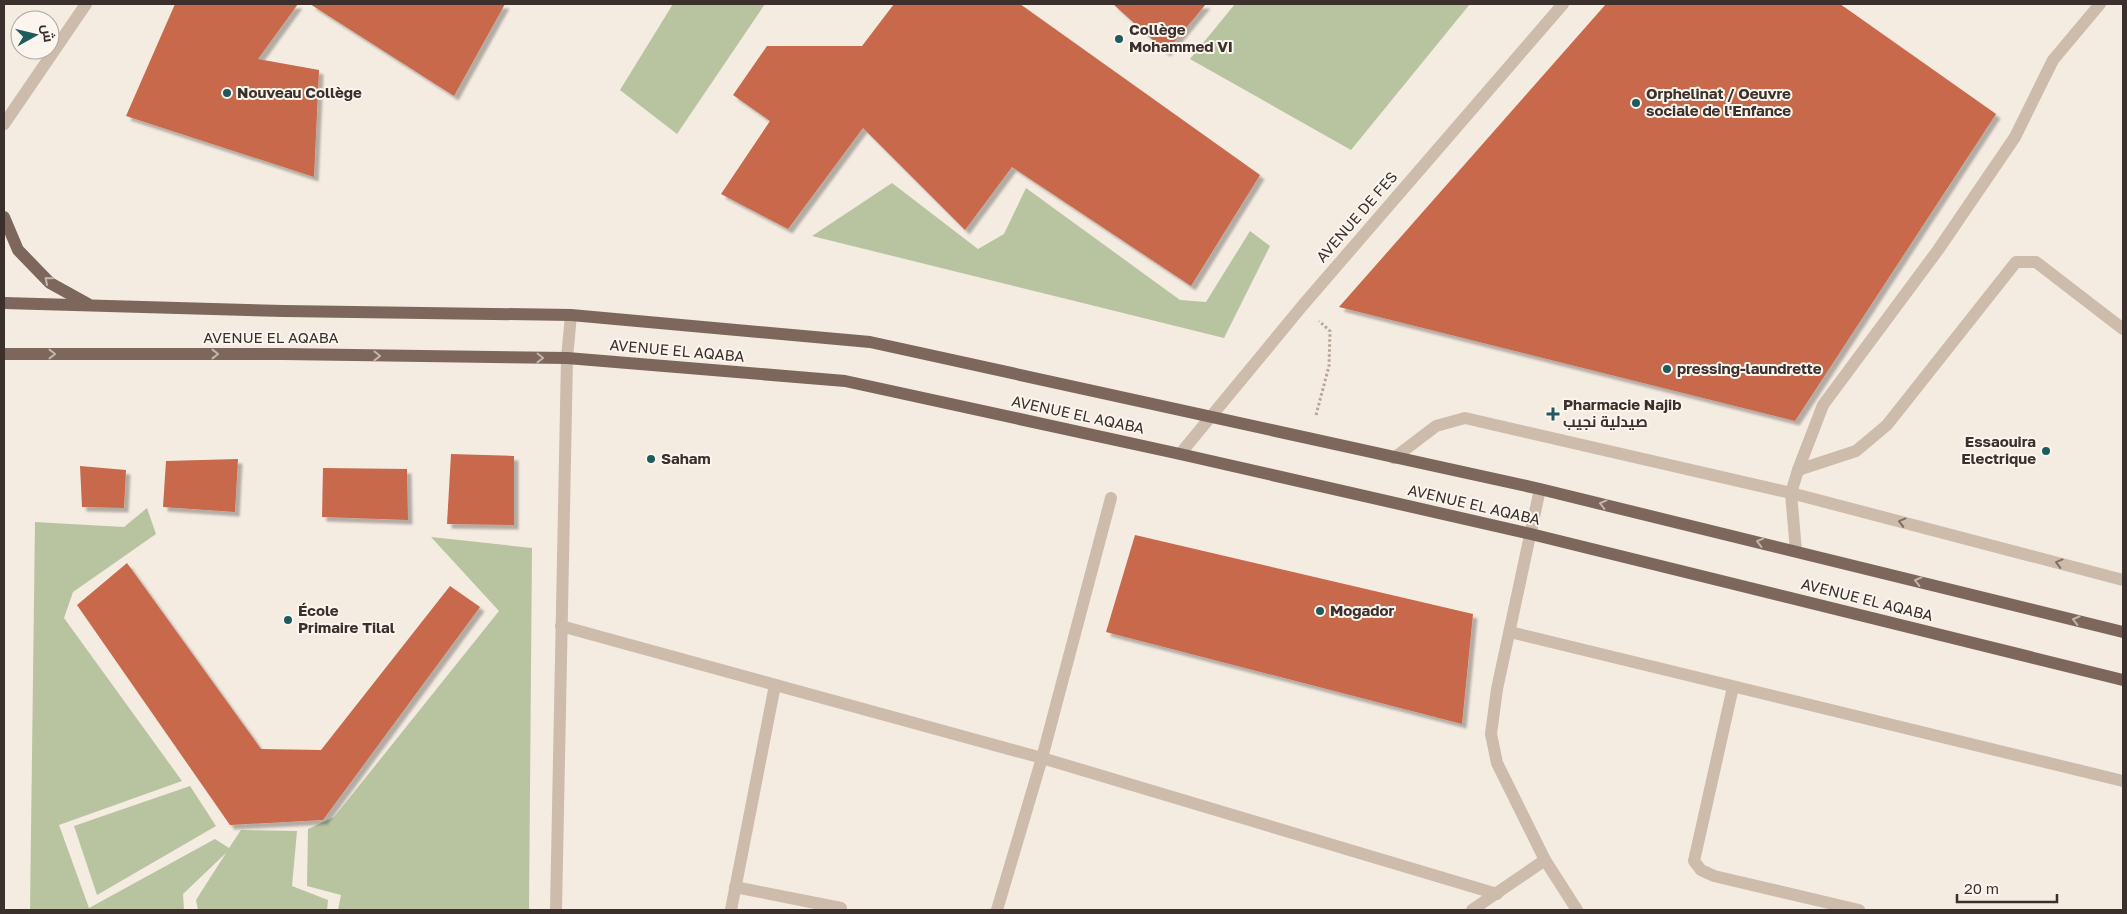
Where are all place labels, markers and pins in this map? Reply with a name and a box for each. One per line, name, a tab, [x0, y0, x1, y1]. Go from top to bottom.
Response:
place label: Collège Mohammed VI	[1129, 20, 1233, 55]
marker: Collège Mohammed VI	[1113, 33, 1125, 45]
place label: Nouveau Collège	[237, 83, 362, 101]
place label: Orphelinat / Oeuvre sociale de l'Enfance	[1646, 84, 1791, 119]
marker: Nouveau Collège	[221, 87, 233, 99]
marker: Orphelinat / Oeuvre sociale de l'Enfance	[1630, 97, 1642, 109]
place label: pressing-laundrette	[1677, 359, 1822, 377]
marker: pressing-laundrette	[1661, 363, 1673, 375]
place label: Pharmacie Najib صيدلية نجيب	[1563, 395, 1681, 430]
marker: Pharmacie Najib صيدلية نجيب	[1547, 408, 1559, 420]
place label: Essaouira Electrique	[1961, 432, 2036, 467]
marker: Essaouira Electrique	[2040, 445, 2052, 457]
place label: Saham	[661, 449, 711, 467]
marker: Saham	[645, 453, 657, 465]
place label: École Primaire Tilal	[298, 601, 395, 636]
place label: Mogador	[1330, 601, 1395, 619]
marker: Mogador	[1314, 605, 1326, 617]
marker: École Primaire Tilal	[282, 614, 294, 626]

